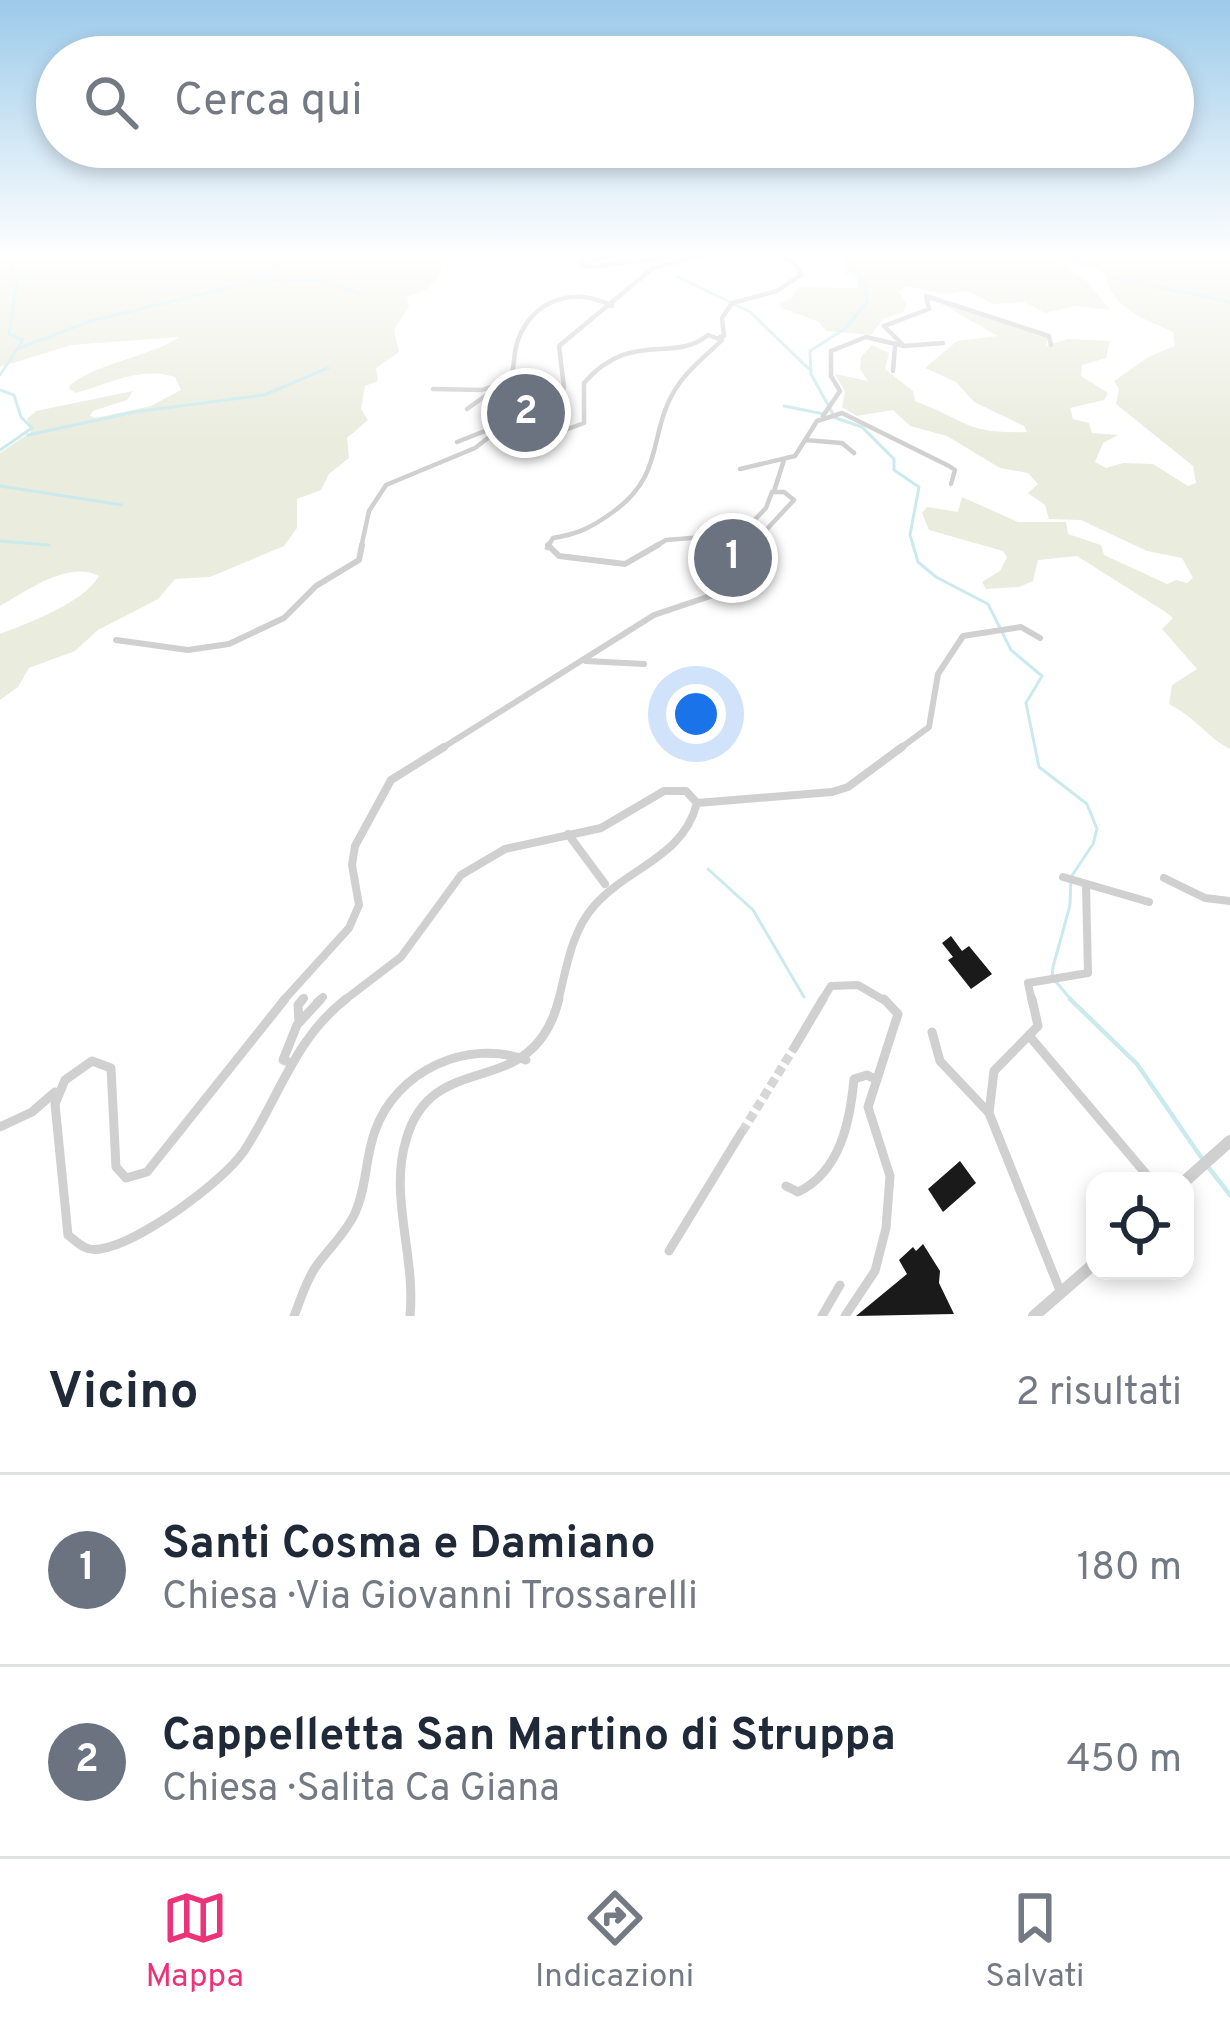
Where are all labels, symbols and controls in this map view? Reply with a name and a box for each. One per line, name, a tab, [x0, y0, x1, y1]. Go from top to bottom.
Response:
search box	[36, 36, 1194, 168]
icon: search	[78, 69, 144, 135]
text: Cerca qui	[174, 74, 363, 131]
pin: 2	[487, 368, 565, 458]
pin: 1	[694, 513, 772, 603]
your location	[666, 684, 726, 744]
map controls	[1086, 1172, 1194, 1280]
button: locate	[1086, 1172, 1194, 1280]
text: Vicino	[48, 1362, 199, 1427]
text: 2 risultati	[1016, 1370, 1182, 1419]
text: Santi Cosma e Damiano	[162, 1517, 656, 1574]
text: 1	[79, 1545, 95, 1594]
text: 180 m	[1077, 1545, 1182, 1594]
text: Chiesa · Via Giovanni Trossarelli	[162, 1574, 698, 1623]
text: Cappelletta San Martino di Struppa	[162, 1709, 896, 1766]
text: 2	[75, 1737, 99, 1786]
text: 450 m	[1066, 1737, 1182, 1786]
text: Chiesa · Salita Ca Giana	[162, 1766, 560, 1815]
tab: Mappa	[146, 1885, 244, 1999]
tab: Indicazioni	[535, 1885, 694, 1999]
tab: Salvati	[985, 1885, 1084, 1999]

